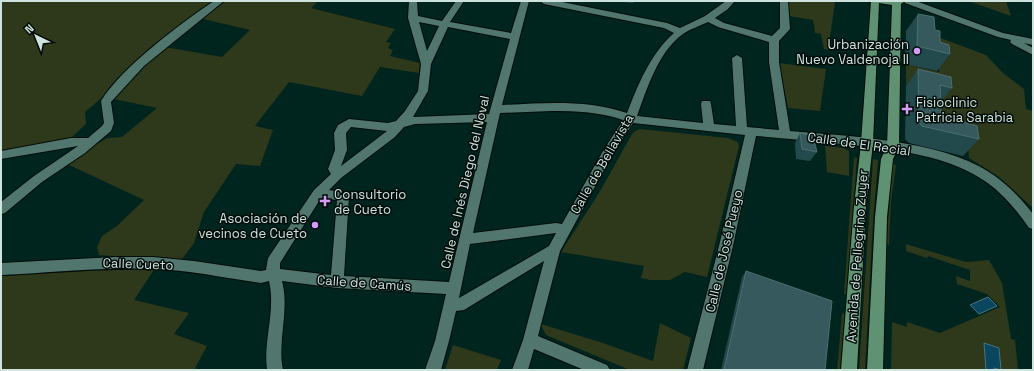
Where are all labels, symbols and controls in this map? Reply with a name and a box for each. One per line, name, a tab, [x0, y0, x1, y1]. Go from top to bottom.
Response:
north arrow	[16, 16, 56, 56]
text: N	[22, 21, 37, 36]
place label: Urbanización Nuevo Valdenoja II	[796, 36, 909, 68]
marker: Urbanización Nuevo Valdenoja II	[912, 46, 922, 56]
street label: Calle de Inés Diego del Noval	[437, 94, 493, 270]
place label: Fisioclinic Patricia Sarabia	[916, 94, 1014, 126]
marker: Fisioclinic Patricia Sarabia	[901, 103, 913, 115]
street label: Calle de Bellavista	[566, 110, 638, 217]
street label: Calle de El Recial	[806, 128, 912, 160]
street label: Avenida de Pellegrino Zuyer	[842, 169, 872, 343]
place label: Consultorio de Cueto	[334, 186, 406, 218]
street label: Calle de José Pueyo	[702, 188, 746, 314]
marker: Consultorio de Cueto	[319, 195, 331, 207]
place label: Asociación de vecinos de Cueto	[198, 210, 307, 242]
marker: Asociación de vecinos de Cueto	[310, 220, 320, 230]
street label: Calle Cueto	[102, 254, 174, 274]
street label: Calle de Camús	[316, 271, 412, 295]

